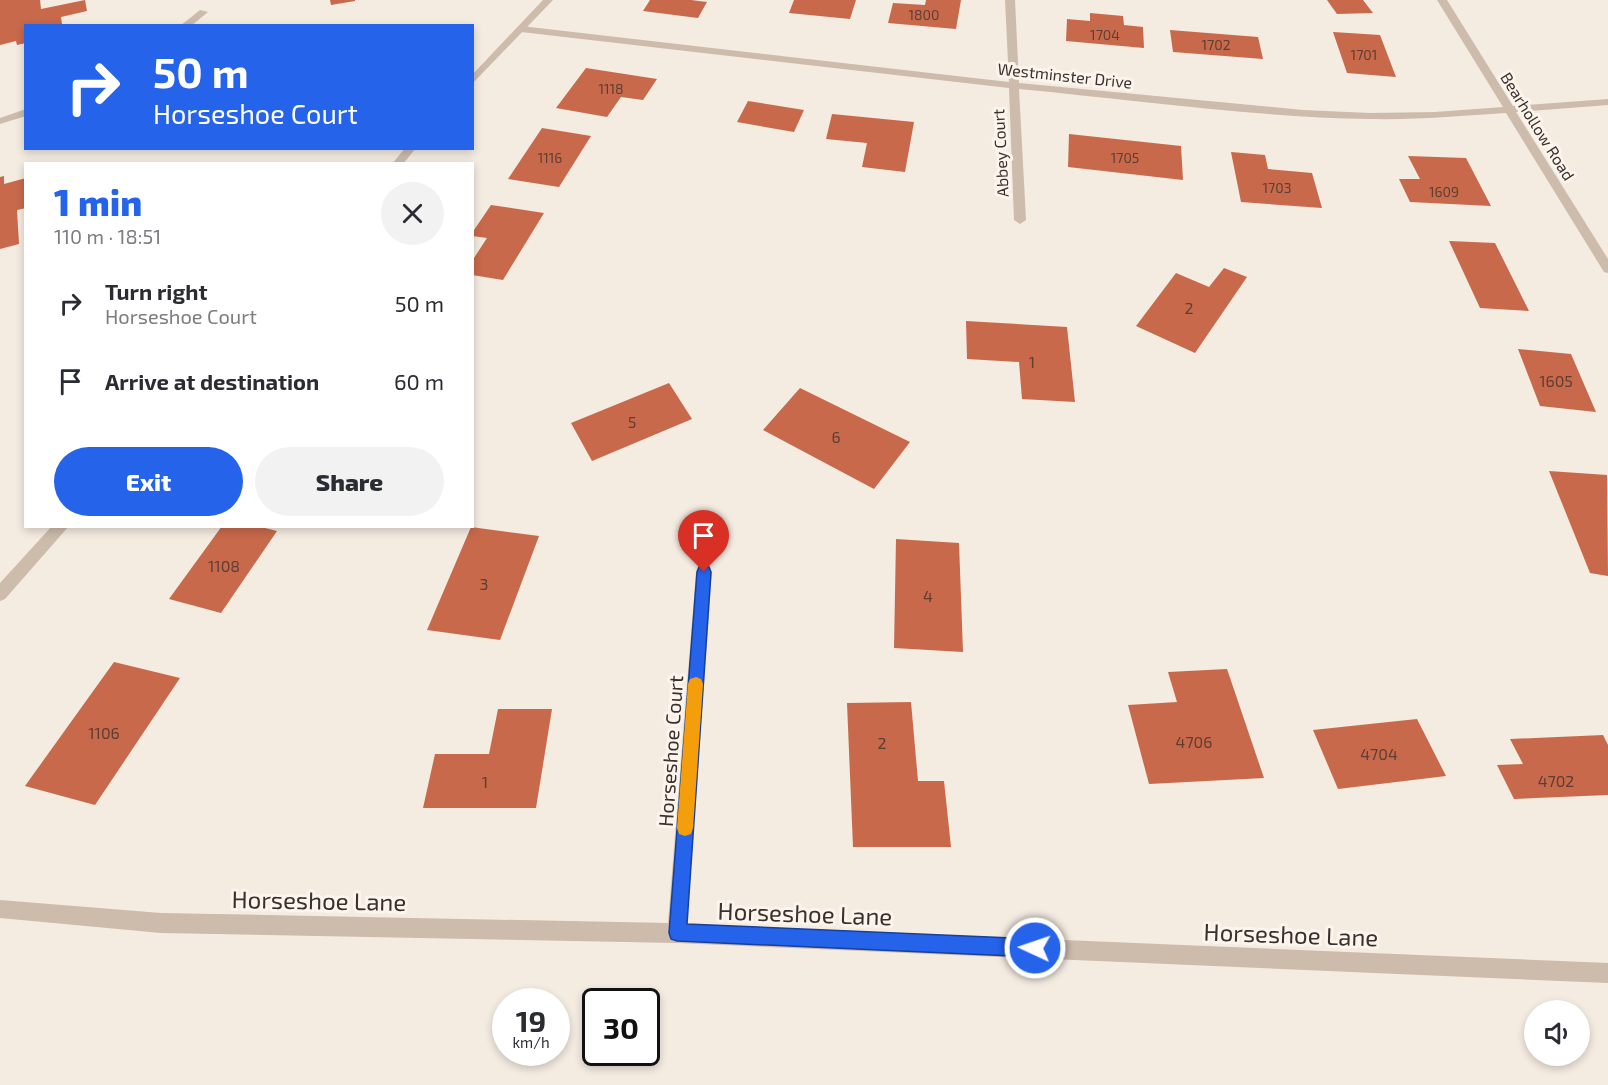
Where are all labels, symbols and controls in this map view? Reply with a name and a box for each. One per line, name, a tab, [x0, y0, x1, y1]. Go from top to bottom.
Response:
house number: 1800	[909, 6, 939, 23]
house number: 1704	[1090, 26, 1120, 43]
house number: 1702	[1201, 36, 1231, 53]
text: 50 m	[153, 46, 249, 96]
house number: 1701	[1351, 46, 1377, 63]
icon: right	[54, 48, 132, 126]
street label: Westminster Drive	[997, 58, 1133, 92]
street label: Bearhollow Road	[1497, 68, 1579, 184]
house number: 1118	[598, 80, 624, 97]
text: Horseshoe Court	[153, 97, 358, 129]
street label: Abbey Court	[988, 108, 1012, 198]
house number: 1116	[538, 149, 562, 166]
house number: 1705	[1111, 149, 1139, 166]
house number: 1703	[1263, 179, 1291, 196]
text: 1 min	[54, 180, 142, 223]
button: close	[381, 182, 444, 245]
house number: 1609	[1429, 183, 1459, 200]
text: 110 m · 18:51	[54, 224, 161, 248]
text: Turn right	[105, 278, 207, 304]
icon: right	[54, 287, 87, 320]
text: 50 m	[395, 290, 444, 316]
house number: 2	[1185, 298, 1194, 317]
text: Horseshoe Court	[105, 304, 257, 328]
house number: 1	[1029, 352, 1035, 371]
icon: arrive	[54, 365, 87, 398]
text: Arrive at destination	[105, 368, 319, 394]
text: 60 m	[394, 368, 444, 394]
house number: 1605	[1539, 371, 1573, 390]
house number: 5	[628, 412, 636, 431]
house number: 6	[831, 427, 841, 446]
button: Exit	[54, 447, 243, 516]
button: Share	[255, 447, 444, 516]
pin	[678, 510, 729, 572]
icon: arrive	[687, 519, 720, 552]
house number: 1108	[208, 556, 240, 575]
house number: 3	[480, 574, 488, 593]
house number: 4	[923, 586, 933, 605]
street label: Horseshoe Court	[653, 674, 687, 828]
house number: 1106	[88, 723, 120, 742]
house number: 4706	[1176, 732, 1212, 751]
house number: 2	[878, 733, 887, 752]
house number: 4704	[1360, 744, 1398, 763]
house number: 4702	[1538, 771, 1574, 790]
house number: 1	[482, 772, 488, 791]
street label: Horseshoe Lane	[231, 884, 407, 916]
street label: Horseshoe Lane	[717, 895, 893, 931]
position arrow	[1003, 916, 1067, 980]
street label: Horseshoe Lane	[1203, 916, 1379, 952]
speed limit sign: 30	[582, 988, 660, 1066]
map controls	[1524, 1000, 1590, 1066]
button: sound	[1524, 1000, 1590, 1066]
text: 19	[516, 1002, 546, 1038]
text: km/h	[512, 1033, 550, 1051]

